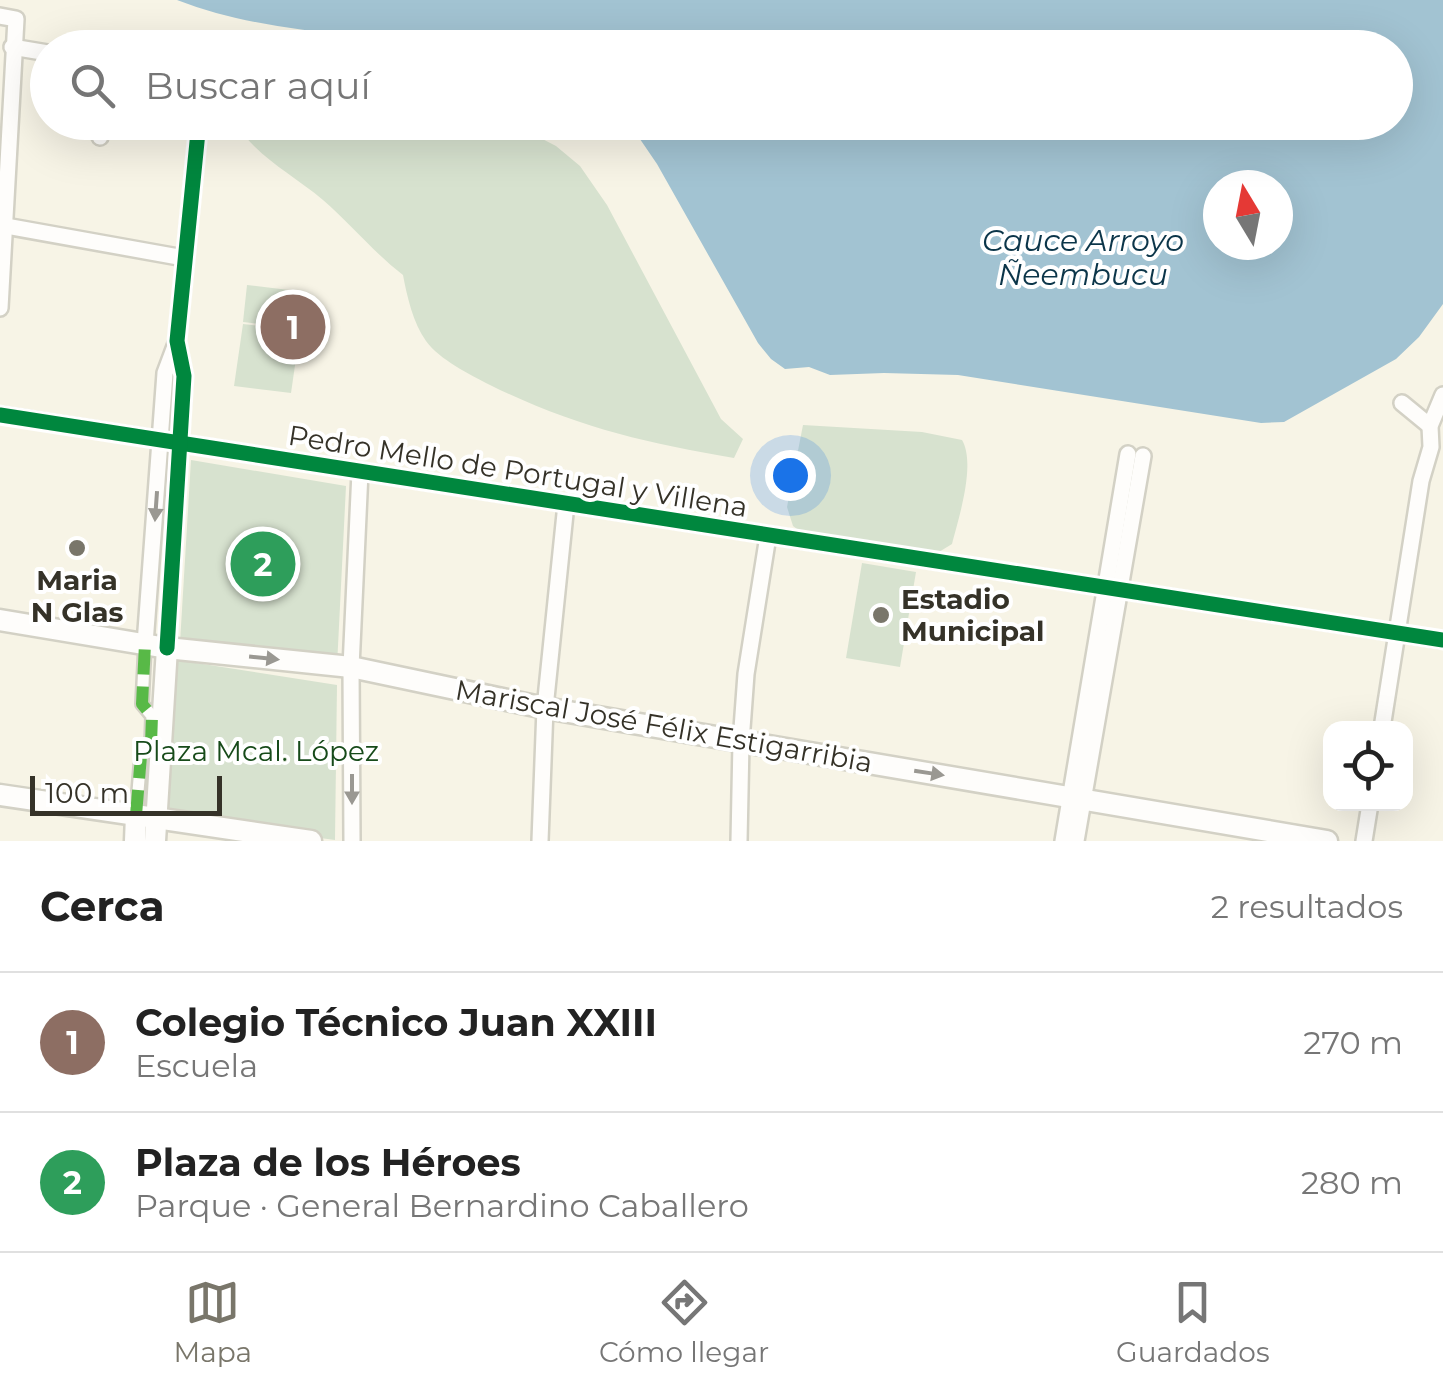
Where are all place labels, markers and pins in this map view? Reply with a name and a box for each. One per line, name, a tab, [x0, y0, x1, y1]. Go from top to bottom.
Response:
pin: 1	[260, 290, 326, 364]
pin: 2	[230, 526, 296, 602]
marker: Maria N Glas	[66, 537, 88, 559]
place label: Maria N Glas	[31, 563, 123, 629]
place label: Estadio Municipal	[901, 582, 1044, 648]
marker: Estadio Municipal	[870, 604, 892, 626]

